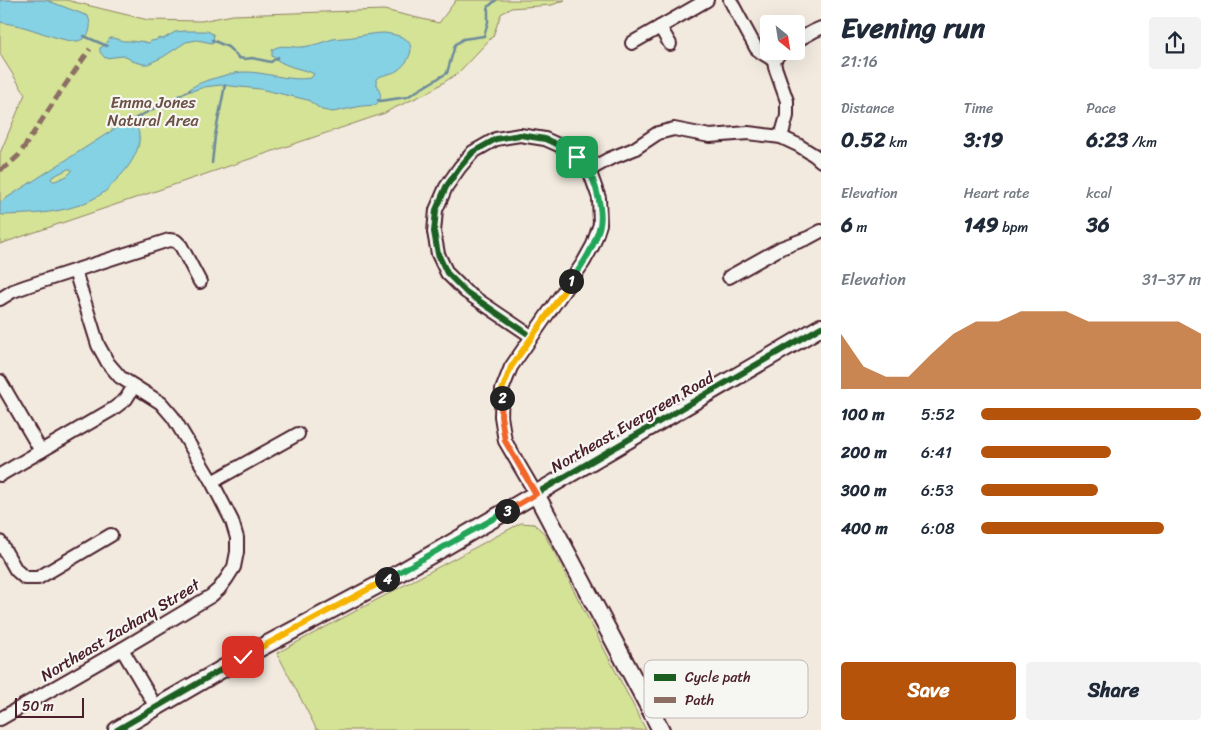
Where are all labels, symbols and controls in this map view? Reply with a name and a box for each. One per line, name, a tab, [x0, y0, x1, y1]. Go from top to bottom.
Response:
text: Evening run	[841, 3, 985, 52]
north arrow	[760, 15, 805, 60]
map controls	[760, 15, 805, 60]
button: share	[1149, 17, 1201, 69]
text: 21:16	[841, 47, 878, 76]
park label: Emma Jones Natural Area	[107, 88, 200, 135]
text: Distance	[841, 96, 894, 121]
text: Time	[964, 96, 993, 121]
text: Pace	[1086, 96, 1116, 121]
text: 0.52	[841, 121, 886, 159]
text: 3:19	[964, 121, 1003, 159]
text: 6:23	[1086, 121, 1128, 159]
text: km	[886, 130, 907, 155]
text: /km	[1128, 130, 1157, 155]
pin	[556, 136, 598, 178]
icon: arrive	[563, 143, 591, 171]
text: Elevation	[841, 181, 898, 206]
text: Heart rate	[964, 181, 1029, 206]
text: kcal	[1086, 181, 1112, 206]
text: 6	[841, 206, 853, 244]
text: 149	[964, 206, 999, 244]
text: 36	[1086, 206, 1110, 244]
text: m	[853, 215, 867, 240]
text: bpm	[999, 215, 1028, 240]
text: Elevation	[841, 265, 906, 294]
text: 31–37 m	[1142, 265, 1201, 294]
pin: 1	[558, 268, 584, 294]
text: 1	[568, 269, 575, 294]
street label: Northeast Evergreen Road	[545, 362, 721, 481]
pin: 2	[490, 386, 514, 410]
text: 2	[498, 386, 507, 411]
text: 100 m	[841, 400, 885, 429]
text: 5:52	[921, 400, 955, 429]
text: 200 m	[841, 438, 887, 467]
text: 6:41	[921, 438, 952, 467]
text: 300 m	[841, 476, 886, 505]
text: 6:53	[921, 476, 953, 505]
pin: 3	[494, 498, 520, 524]
text: 3	[504, 499, 511, 524]
text: 400 m	[841, 514, 888, 543]
text: 6:08	[921, 514, 955, 543]
pin: 4	[374, 566, 400, 592]
text: 4	[383, 567, 392, 592]
street label: Northeast Zachary Street	[34, 570, 206, 689]
pin	[222, 636, 264, 678]
icon: check	[229, 643, 257, 671]
legend	[644, 660, 808, 718]
button: Save	[841, 662, 1016, 720]
button: Share	[1026, 662, 1201, 720]
text: Cycle path	[685, 665, 751, 690]
text: Path	[685, 688, 714, 713]
text: 50 m	[22, 694, 54, 719]
scale bar	[15, 695, 84, 718]

